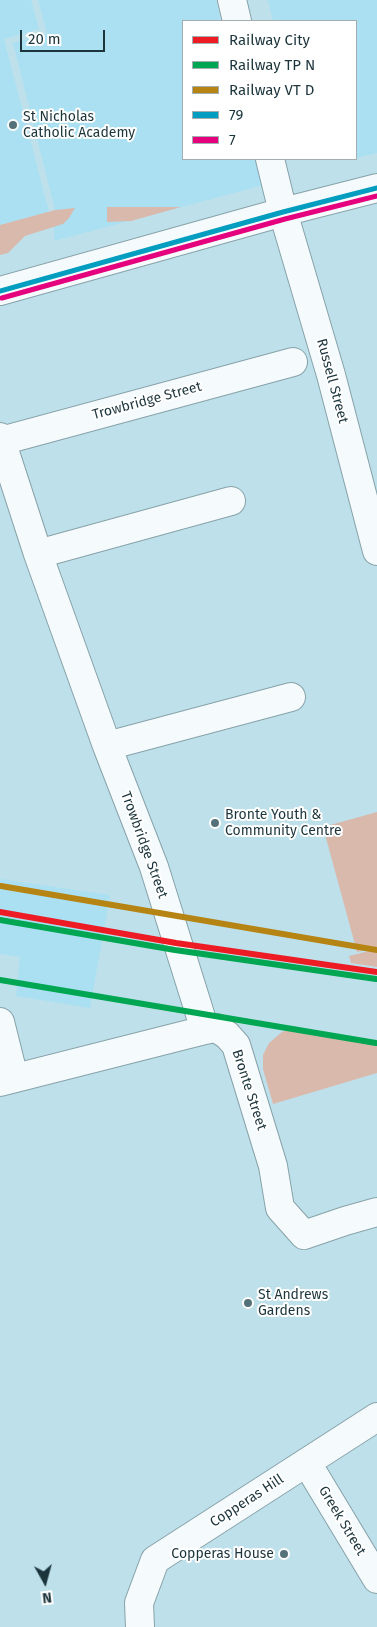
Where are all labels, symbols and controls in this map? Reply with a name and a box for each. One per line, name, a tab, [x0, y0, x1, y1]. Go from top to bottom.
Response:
scale bar	[22, 20, 108, 52]
legend	[182, 20, 357, 160]
text: 20 m	[28, 30, 61, 48]
text: Railway City	[229, 31, 310, 49]
text: Railway TP N	[229, 56, 315, 74]
text: Railway VT D	[229, 81, 314, 99]
text: 79	[229, 106, 243, 124]
place label: St Nicholas Catholic Academy	[23, 109, 135, 142]
marker: St Nicholas Catholic Academy	[7, 119, 19, 131]
text: 7	[229, 131, 236, 149]
street label: Russell Street	[313, 337, 351, 425]
street label: Trowbridge Street	[91, 378, 203, 424]
street label: Trowbridge Street	[117, 789, 171, 901]
place label: Bronte Youth & Community Centre	[225, 807, 342, 840]
marker: Bronte Youth & Community Centre	[209, 817, 221, 829]
street label: Bronte Street	[228, 1047, 270, 1133]
place label: St Andrews Gardens	[258, 1287, 328, 1320]
marker: St Andrews Gardens	[242, 1297, 254, 1309]
street label: Copperas Hill	[207, 1471, 287, 1531]
street label: Greek Street	[315, 1483, 369, 1559]
place label: Copperas House	[171, 1546, 274, 1562]
marker: Copperas House	[278, 1548, 290, 1560]
north arrow	[20, 1557, 70, 1607]
text: N	[41, 1588, 53, 1606]

